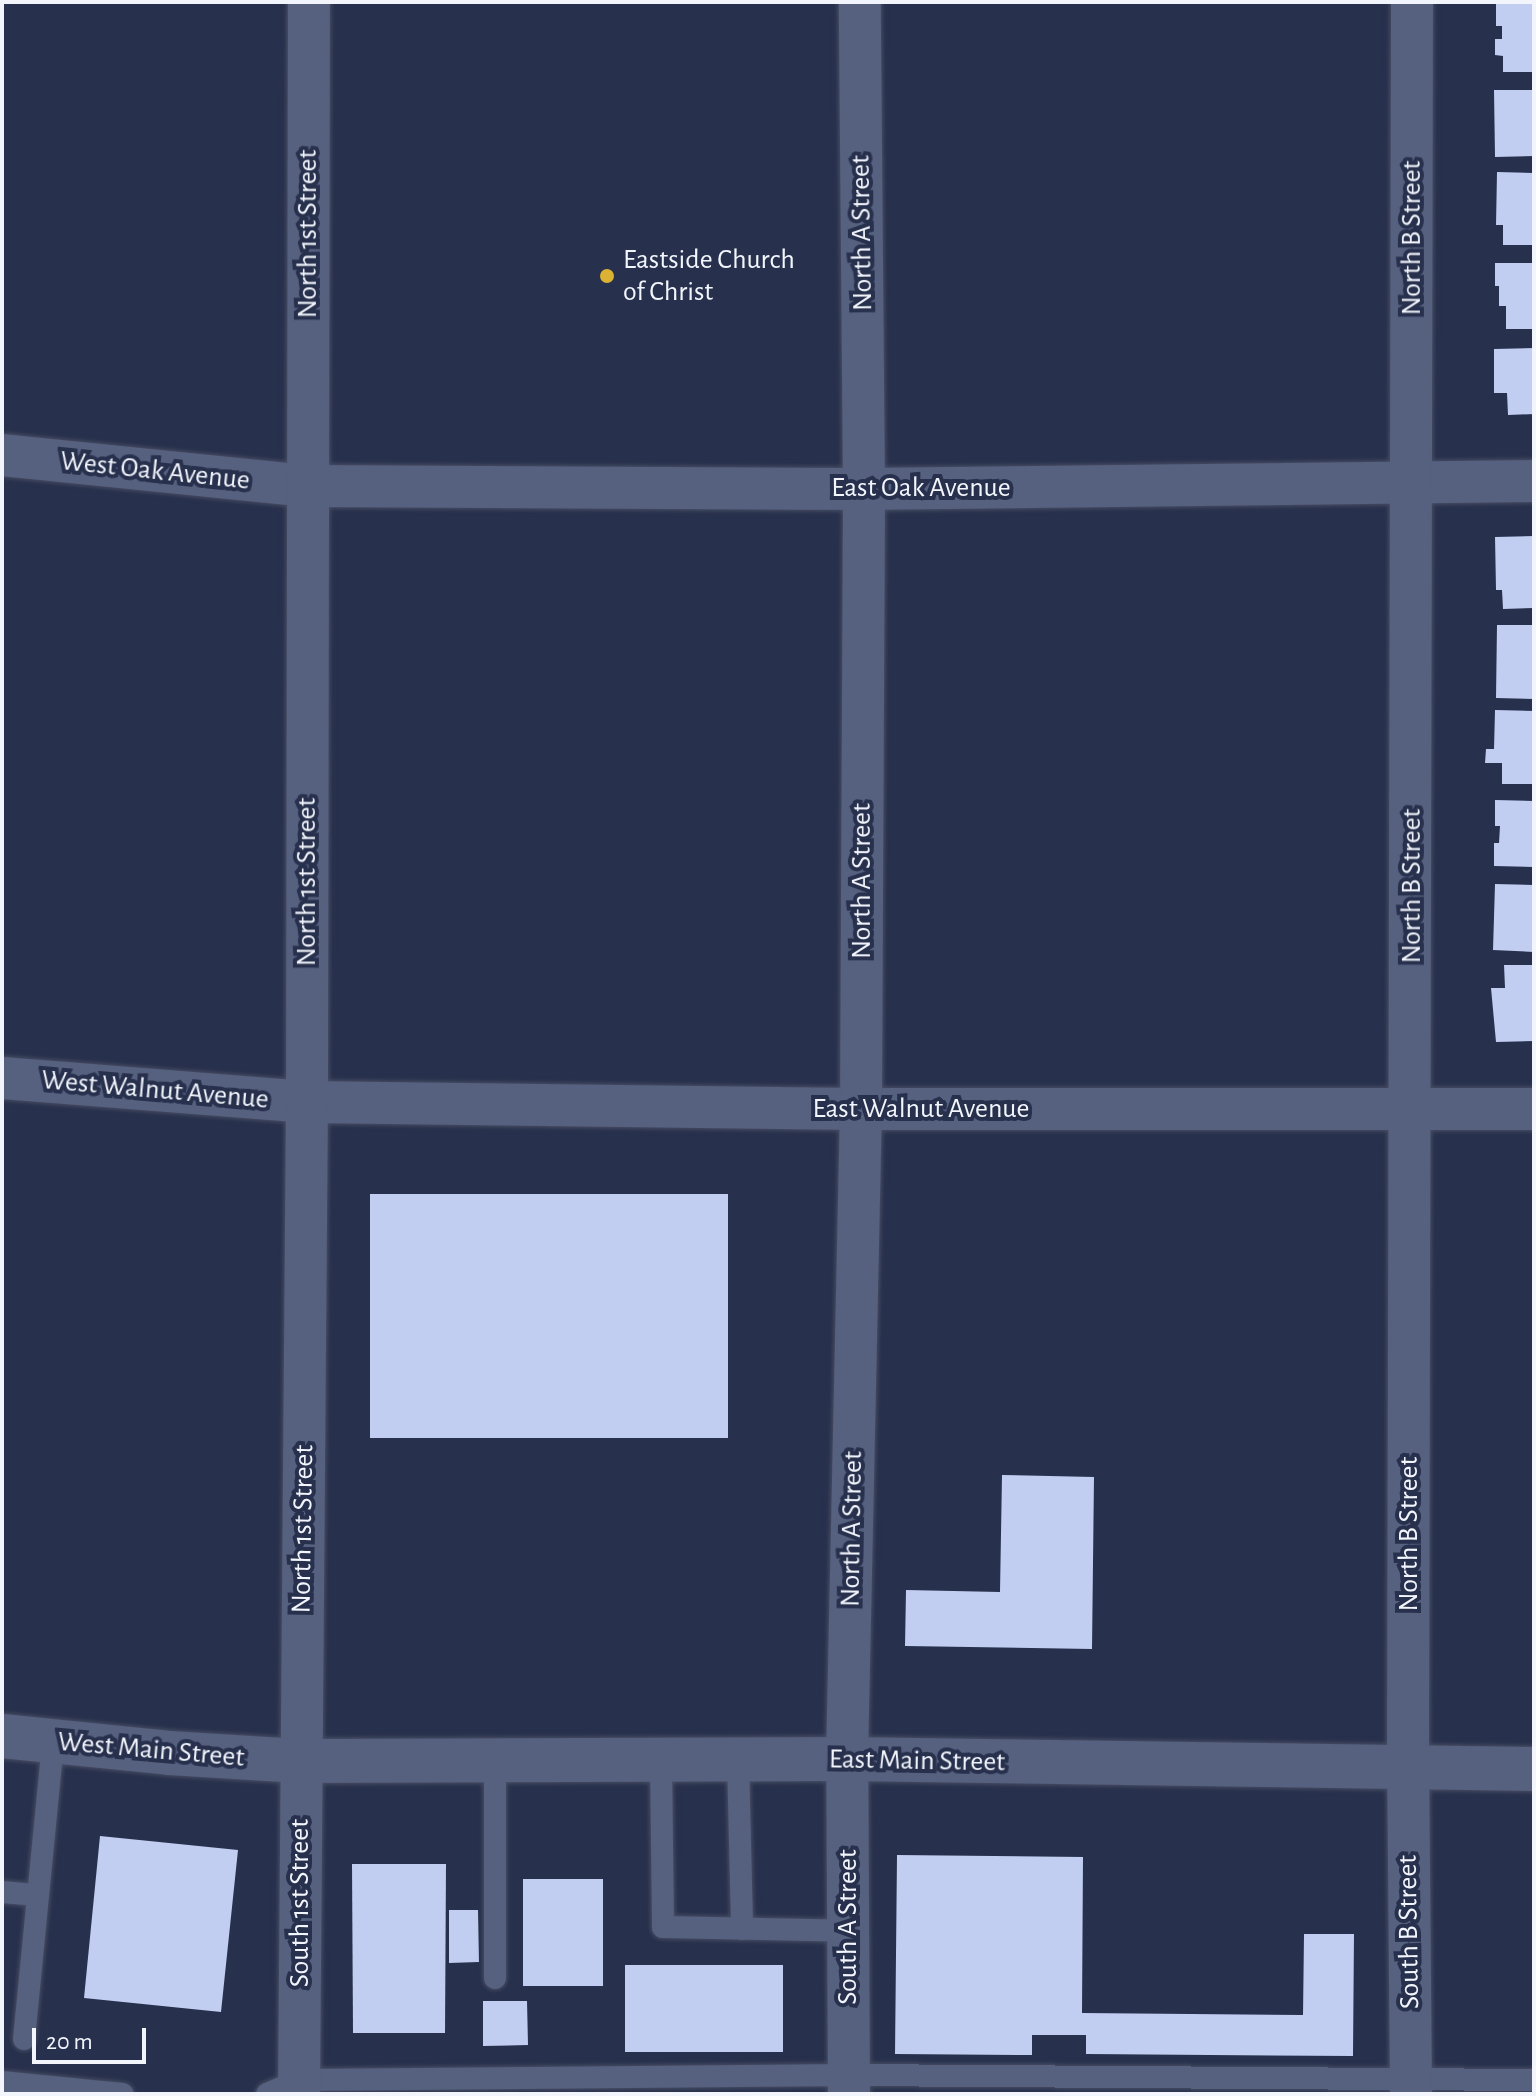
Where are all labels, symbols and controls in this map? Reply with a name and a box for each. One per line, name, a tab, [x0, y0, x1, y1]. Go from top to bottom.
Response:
street label: North 1st Street	[291, 150, 325, 318]
street label: North A Street	[844, 155, 880, 311]
street label: North B Street	[1395, 161, 1429, 315]
place label: Eastside Church of Christ	[623, 243, 795, 309]
marker: Eastside Church of Christ	[598, 267, 616, 285]
street label: West Oak Avenue	[59, 444, 251, 498]
street label: East Oak Avenue	[831, 471, 1011, 505]
street label: North 1st Street	[290, 798, 324, 966]
street label: North A Street	[845, 803, 879, 959]
street label: North B Street	[1395, 809, 1429, 963]
street label: West Walnut Avenue	[40, 1063, 270, 1117]
street label: East Walnut Avenue	[812, 1092, 1030, 1126]
street label: North 1st Street	[285, 1444, 321, 1614]
street label: North A Street	[834, 1451, 870, 1607]
street label: North B Street	[1392, 1457, 1426, 1611]
street label: West Main Street	[56, 1725, 246, 1775]
street label: East Main Street	[829, 1743, 1005, 1779]
street label: South 1st Street	[283, 1819, 317, 1987]
street label: South A Street	[831, 1849, 865, 2005]
street label: South B Street	[1391, 1855, 1427, 2009]
scale bar	[36, 2012, 150, 2062]
text: 20 m	[46, 2030, 93, 2054]

